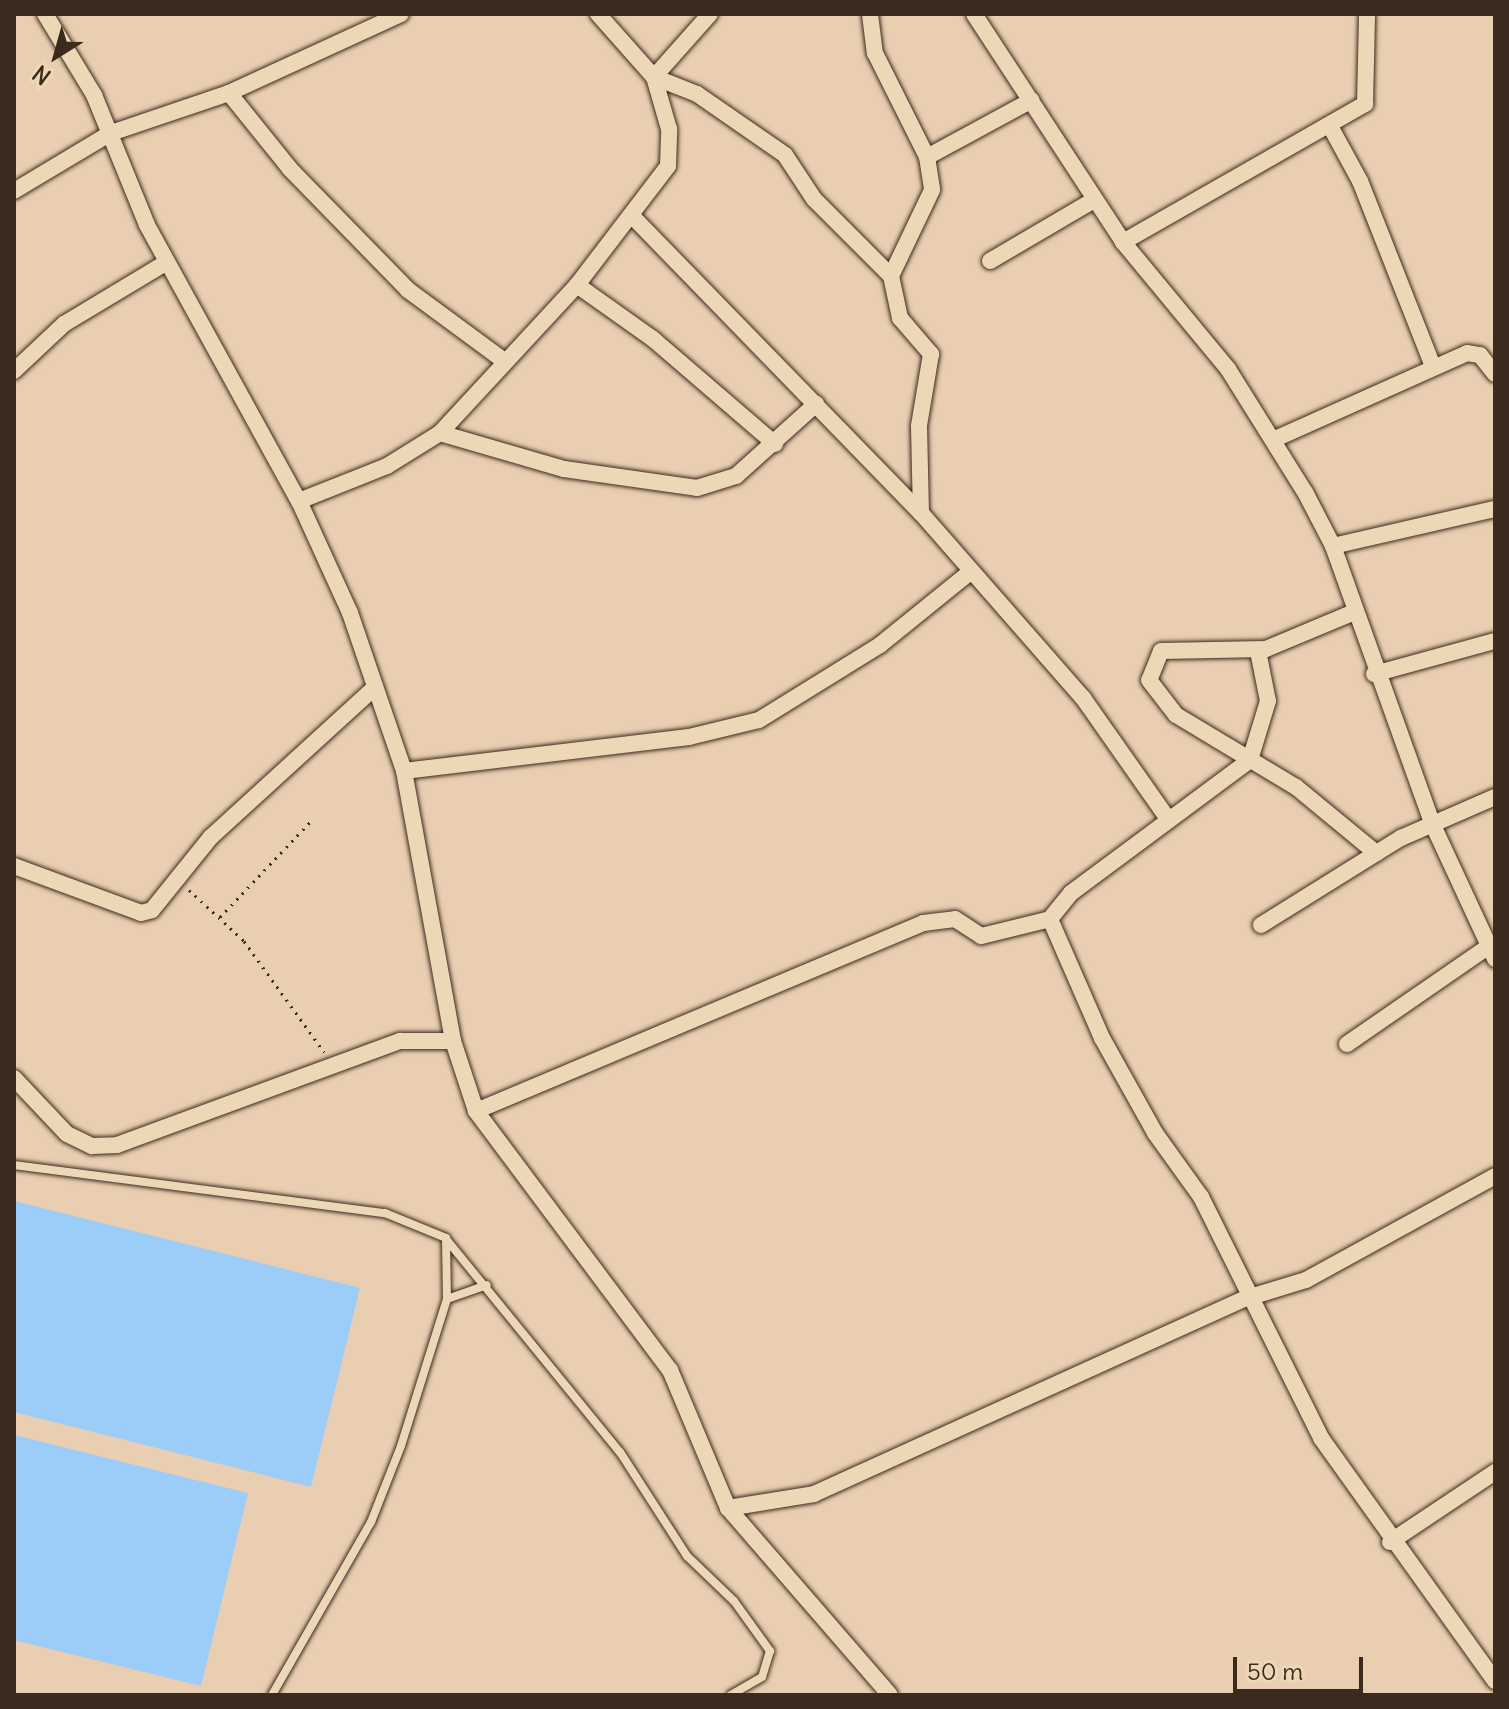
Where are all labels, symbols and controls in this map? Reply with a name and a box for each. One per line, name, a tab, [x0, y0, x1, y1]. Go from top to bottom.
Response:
north arrow	[16, 16, 96, 96]
text: N	[27, 59, 56, 91]
scale bar	[1237, 1641, 1367, 1691]
text: 50 m	[1247, 1656, 1303, 1686]

